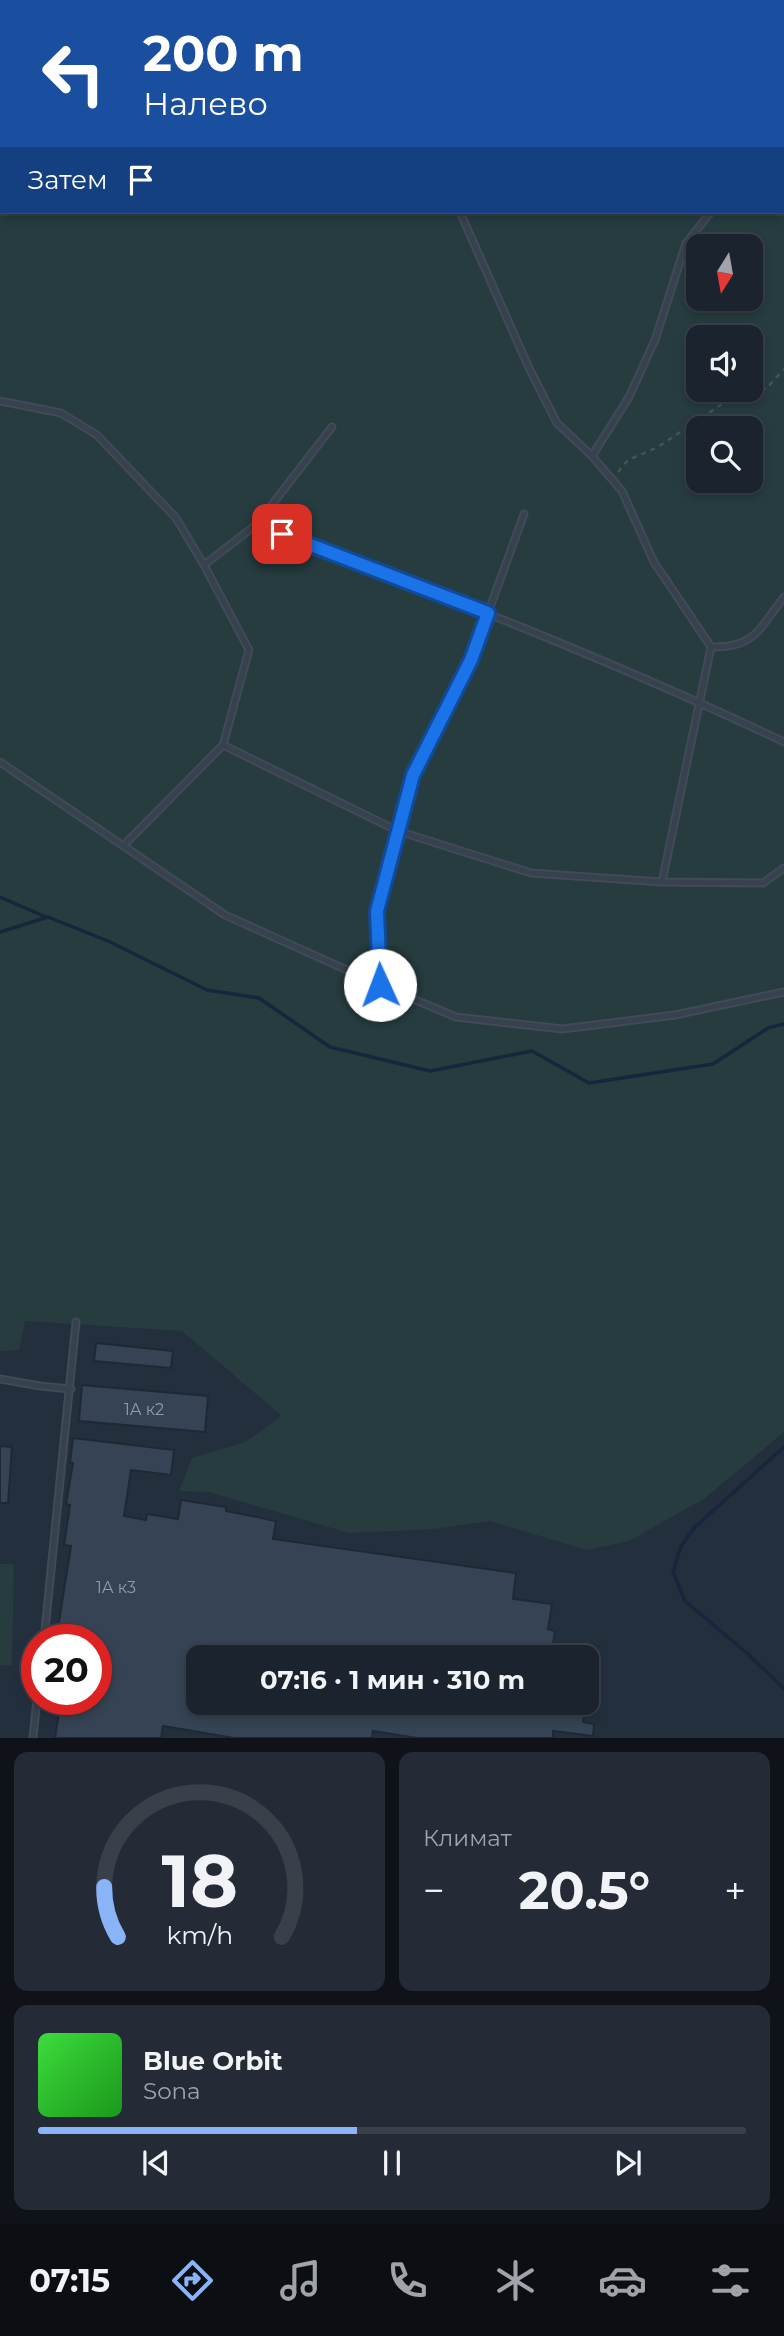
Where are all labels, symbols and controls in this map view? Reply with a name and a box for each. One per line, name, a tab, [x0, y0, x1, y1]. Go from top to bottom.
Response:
text: 200 m	[143, 24, 304, 83]
icon: left	[28, 28, 119, 119]
text: Налево	[143, 84, 268, 123]
icon: arrive	[122, 161, 160, 199]
text: Затем	[28, 164, 108, 196]
north arrow	[686, 234, 763, 312]
map controls	[686, 234, 763, 493]
button: sound	[686, 325, 763, 402]
button: search	[686, 416, 763, 493]
pin	[252, 504, 312, 564]
icon: arrive	[263, 515, 301, 553]
position arrow	[343, 948, 417, 1022]
house number: 1А к2	[124, 1400, 164, 1419]
house number: 1А к3	[96, 1578, 136, 1597]
speed limit sign: 20	[21, 1624, 112, 1715]
text: 07:16 · 1 мин · 310 m	[260, 1664, 525, 1696]
text: Климат	[423, 1824, 512, 1852]
text: 18	[161, 1838, 238, 1926]
text: 20.5°	[519, 1859, 650, 1922]
text: −	[423, 1867, 445, 1914]
text: +	[724, 1867, 746, 1914]
text: km/h	[166, 1920, 233, 1950]
text: Blue Orbit	[143, 2045, 282, 2077]
text: Sona	[143, 2077, 201, 2105]
icon: previous	[137, 2144, 175, 2182]
icon: pause	[373, 2144, 411, 2182]
icon: next	[609, 2144, 647, 2182]
icon: directions	[168, 2256, 217, 2305]
icon: music	[276, 2256, 325, 2305]
icon: phone	[383, 2256, 432, 2305]
icon: climate	[491, 2256, 540, 2305]
icon: car	[598, 2256, 647, 2305]
icon: filters	[706, 2256, 755, 2305]
text: 07:15	[29, 2261, 110, 2300]

